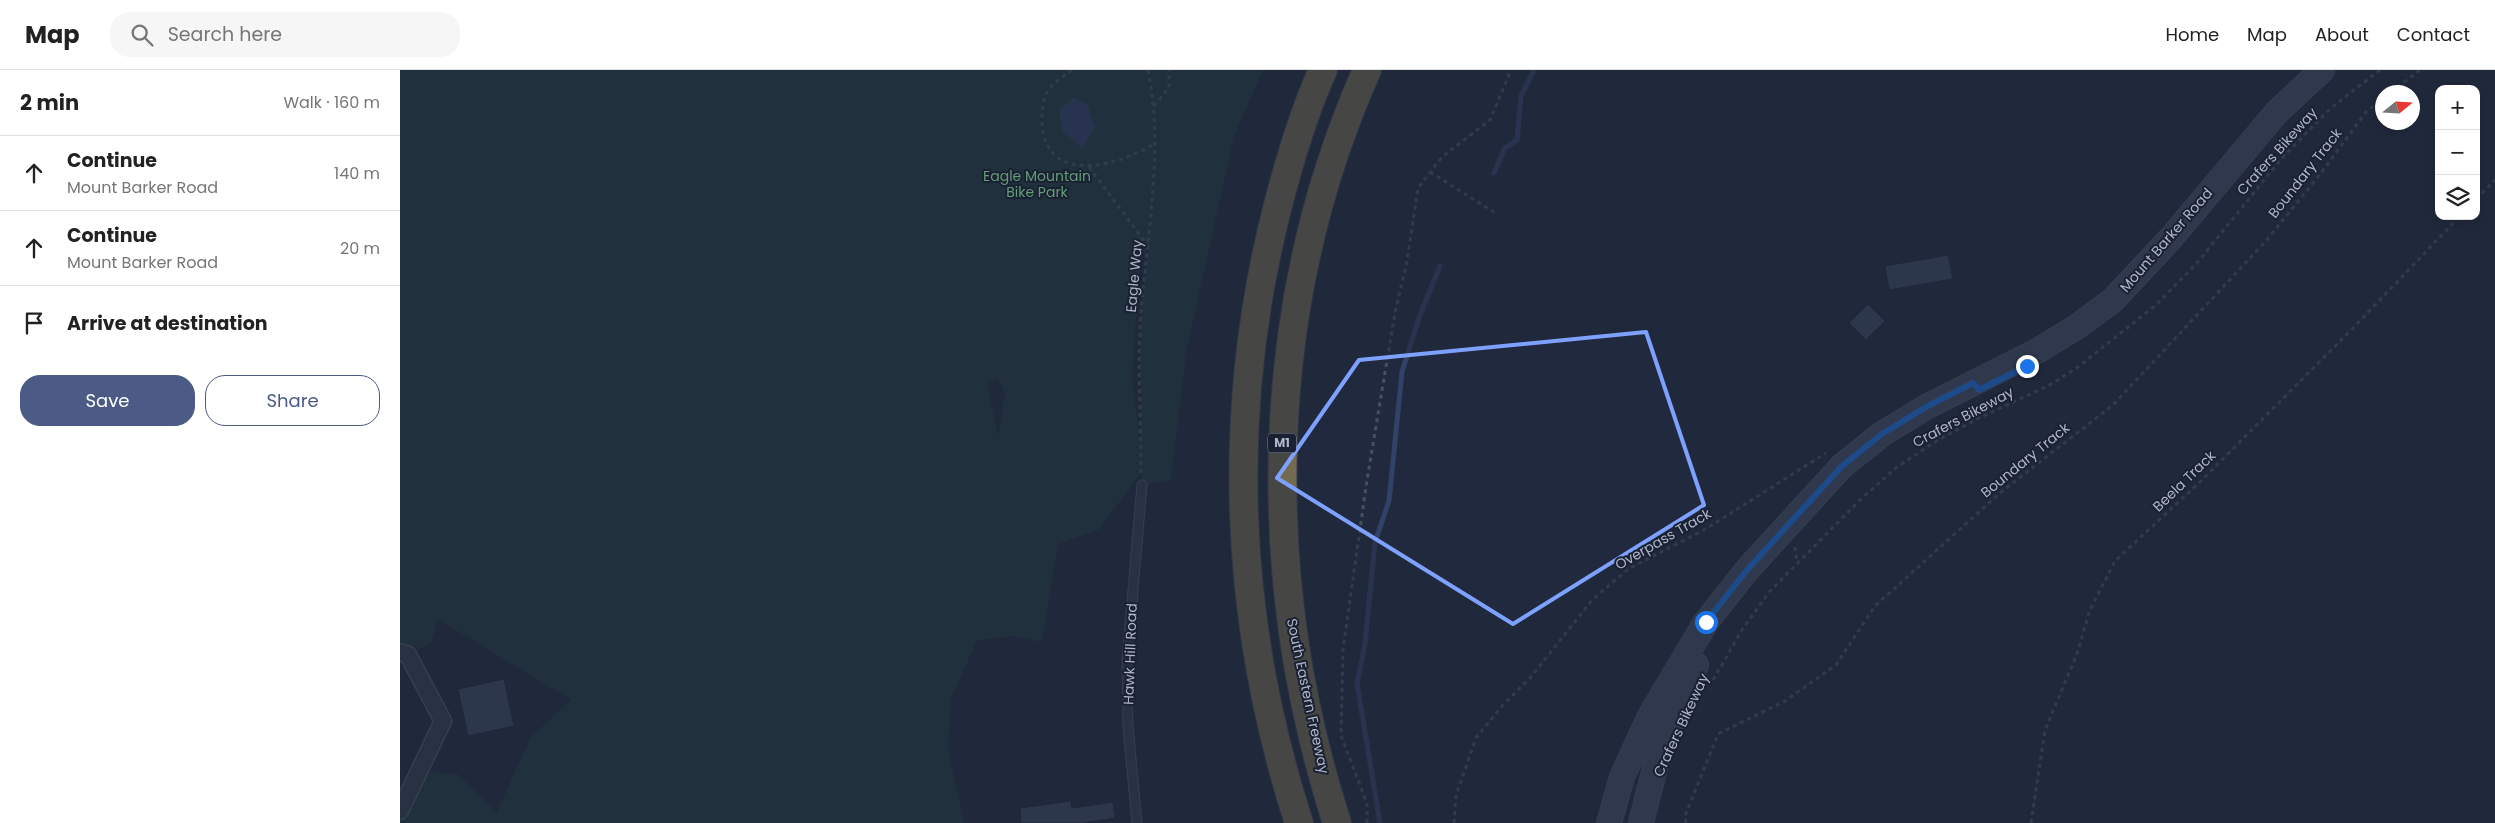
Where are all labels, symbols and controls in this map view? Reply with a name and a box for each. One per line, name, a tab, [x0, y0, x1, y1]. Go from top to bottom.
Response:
search box	[110, 12, 460, 57]
text: Map	[25, 18, 80, 51]
icon: search	[128, 21, 156, 49]
text: Search here	[168, 21, 282, 48]
text: Home	[2165, 22, 2219, 47]
text: Map	[2247, 22, 2287, 47]
text: About	[2315, 22, 2369, 47]
text: Contact	[2397, 22, 2470, 47]
north arrow	[2375, 85, 2420, 130]
map controls	[2435, 85, 2480, 220]
button: +	[2435, 85, 2480, 130]
text: 2 min	[20, 88, 79, 117]
text: Walk · 160 m	[283, 91, 380, 114]
street label: Crafers Bikeway	[2232, 103, 2322, 199]
street label: Boundary Track	[2264, 123, 2347, 222]
button: −	[2435, 130, 2480, 175]
text: Continue	[67, 147, 157, 174]
icon: ahead	[20, 159, 48, 187]
text: 140 m	[334, 162, 380, 185]
park label: Eagle Mountain Bike Park	[983, 166, 1091, 202]
button: layers	[2435, 175, 2480, 220]
text: Mount Barker Road	[67, 176, 218, 199]
street label: Mount Barker Road	[2115, 184, 2217, 296]
text: Continue	[67, 222, 157, 249]
icon: ahead	[20, 234, 48, 262]
text: 20 m	[340, 237, 380, 260]
street label: Eagle Way	[1121, 239, 1147, 313]
text: Mount Barker Road	[67, 251, 218, 274]
icon: arrive	[20, 309, 48, 337]
text: Arrive at destination	[67, 310, 268, 337]
route end	[2016, 355, 2039, 378]
button: Save	[20, 375, 195, 426]
button: Share	[205, 375, 380, 426]
street label: Crafers Bikeway	[1909, 382, 2017, 452]
street label: Boundary Track	[1976, 417, 2074, 502]
road number: M1	[1268, 433, 1296, 452]
street label: Beela Track	[2148, 445, 2220, 516]
street label: Overpass Track	[1611, 503, 1715, 575]
street label: Hawk Hill Road	[1118, 603, 1142, 705]
route start	[1695, 611, 1718, 634]
street label: South Eastern Freeway	[1282, 617, 1334, 775]
street label: Crafers Bikeway	[1648, 670, 1714, 780]

